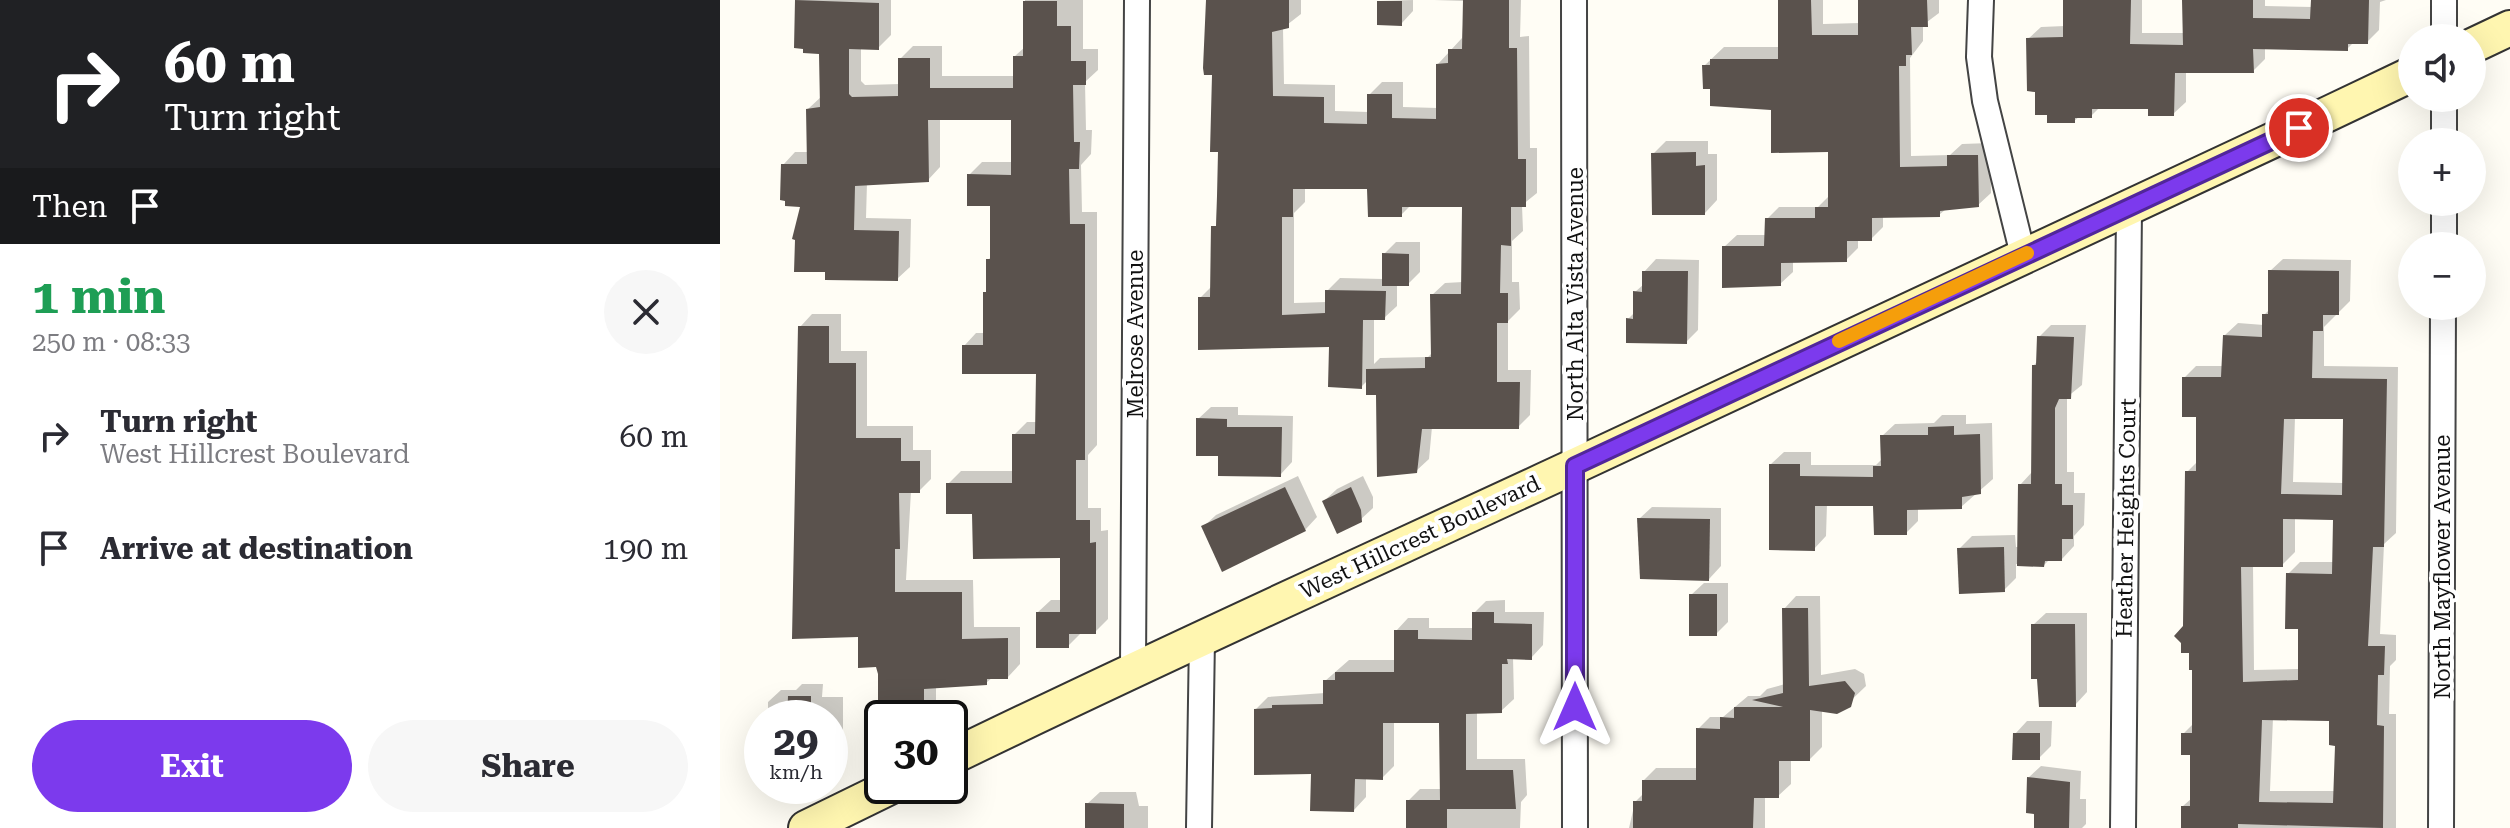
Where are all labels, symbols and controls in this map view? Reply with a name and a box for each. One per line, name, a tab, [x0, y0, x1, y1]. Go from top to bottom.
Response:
map controls	[2398, 24, 2486, 320]
button: sound	[2398, 24, 2486, 112]
text: 60 m	[164, 30, 295, 96]
icon: right	[32, 32, 136, 136]
pin	[2265, 94, 2333, 162]
text: Turn right	[164, 97, 341, 139]
icon: arrive	[2277, 106, 2321, 150]
button: +	[2398, 128, 2486, 216]
street label: North Alta Vista Avenue	[1563, 167, 1588, 421]
icon: arrive	[123, 184, 167, 228]
text: Then	[32, 189, 107, 224]
button: −	[2398, 232, 2486, 320]
street label: Melrose Avenue	[1123, 250, 1148, 418]
text: 1 min	[32, 269, 165, 325]
button: close	[604, 270, 688, 354]
text: 250 m · 08:33	[32, 327, 191, 357]
street label: Heather Heights Court	[2111, 398, 2141, 638]
text: Turn right	[100, 404, 257, 439]
icon: right	[32, 414, 76, 458]
text: 60 m	[619, 419, 688, 454]
street label: North Mayflower Avenue	[2430, 435, 2455, 699]
text: West Hillcrest Boulevard	[100, 439, 410, 469]
street label: West Hillcrest Boulevard	[1296, 470, 1544, 604]
icon: arrive	[32, 526, 76, 570]
text: Arrive at destination	[100, 531, 413, 566]
text: 190 m	[603, 531, 688, 566]
position arrow	[1533, 665, 1617, 749]
speed limit sign: 30	[864, 700, 968, 804]
text: 29	[774, 718, 818, 765]
button: Exit	[32, 720, 352, 812]
button: Share	[368, 720, 688, 812]
text: km/h	[769, 760, 823, 784]

